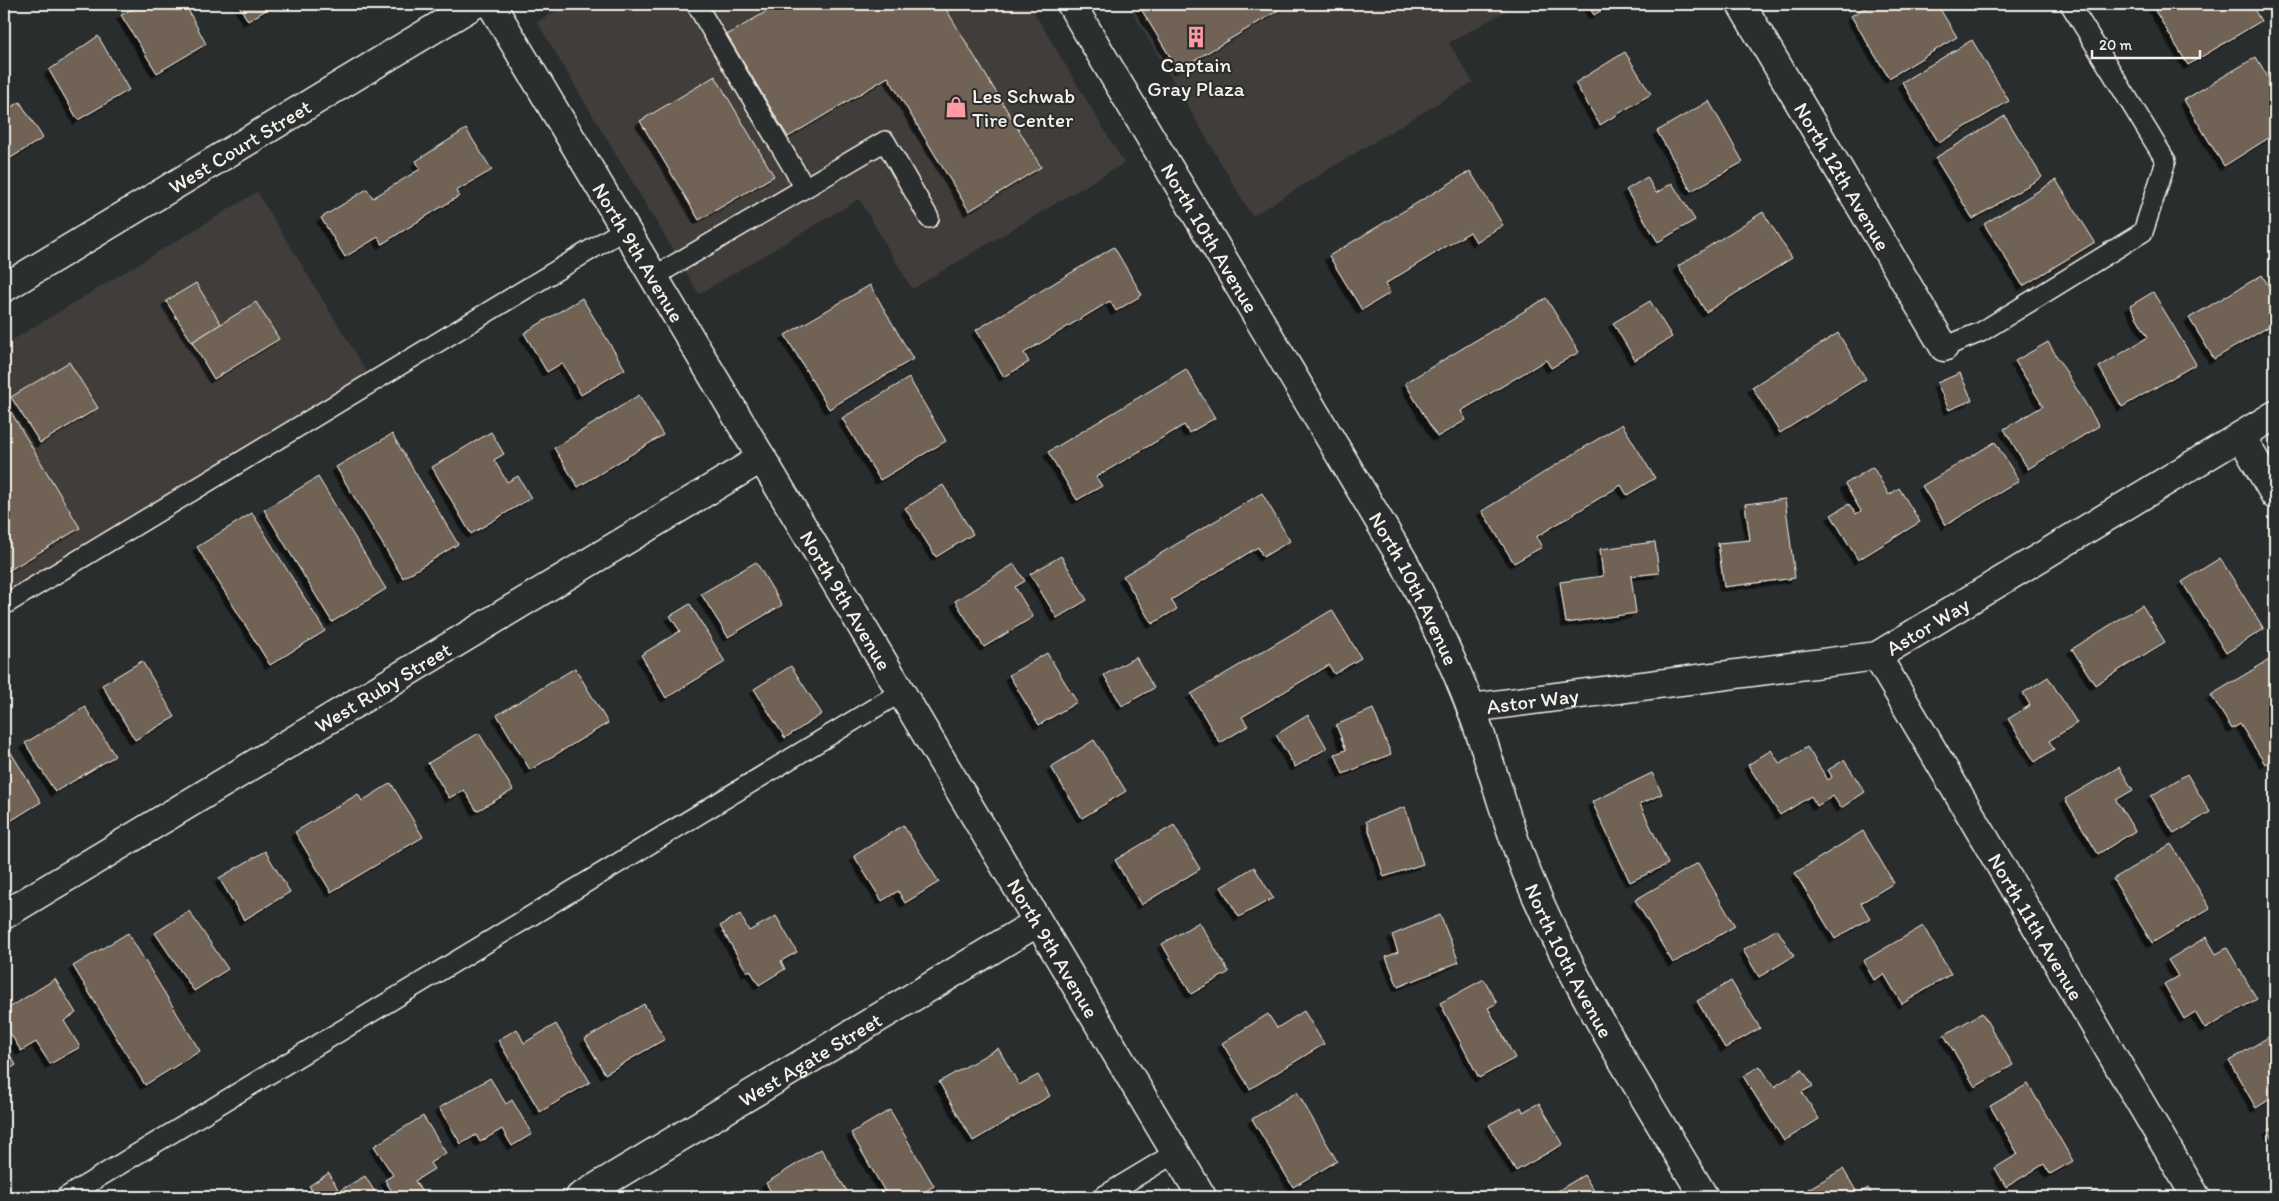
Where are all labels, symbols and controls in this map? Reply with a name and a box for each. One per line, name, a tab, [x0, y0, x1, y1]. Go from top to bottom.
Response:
building icon: Captain Gray Plaza	[1183, 24, 1209, 50]
scale bar	[2092, 28, 2199, 60]
text: 20 m	[2099, 36, 2133, 54]
place label: Captain Gray Plaza	[1147, 52, 1245, 101]
place label: Les Schwab Tire Center	[972, 83, 1075, 132]
street label: West Court Street	[164, 93, 315, 199]
shop icon: Les Schwab Tire Center	[943, 94, 969, 120]
street label: North 12th Avenue	[1789, 97, 1896, 255]
street label: North 10th Avenue	[1156, 158, 1265, 317]
street label: North 9th Avenue	[588, 178, 690, 327]
street label: North 10th Avenue	[1364, 507, 1464, 669]
street label: North 9th Avenue	[795, 526, 898, 674]
street label: Astor Way	[1881, 591, 1973, 660]
street label: West Ruby Street	[310, 636, 456, 738]
street label: Astor Way	[1485, 682, 1580, 718]
street label: North 11th Avenue	[1983, 848, 2090, 1005]
street label: North 9th Avenue	[1002, 874, 1105, 1022]
street label: North 10th Avenue	[1520, 879, 1619, 1042]
street label: West Agate Street	[734, 1006, 886, 1112]

